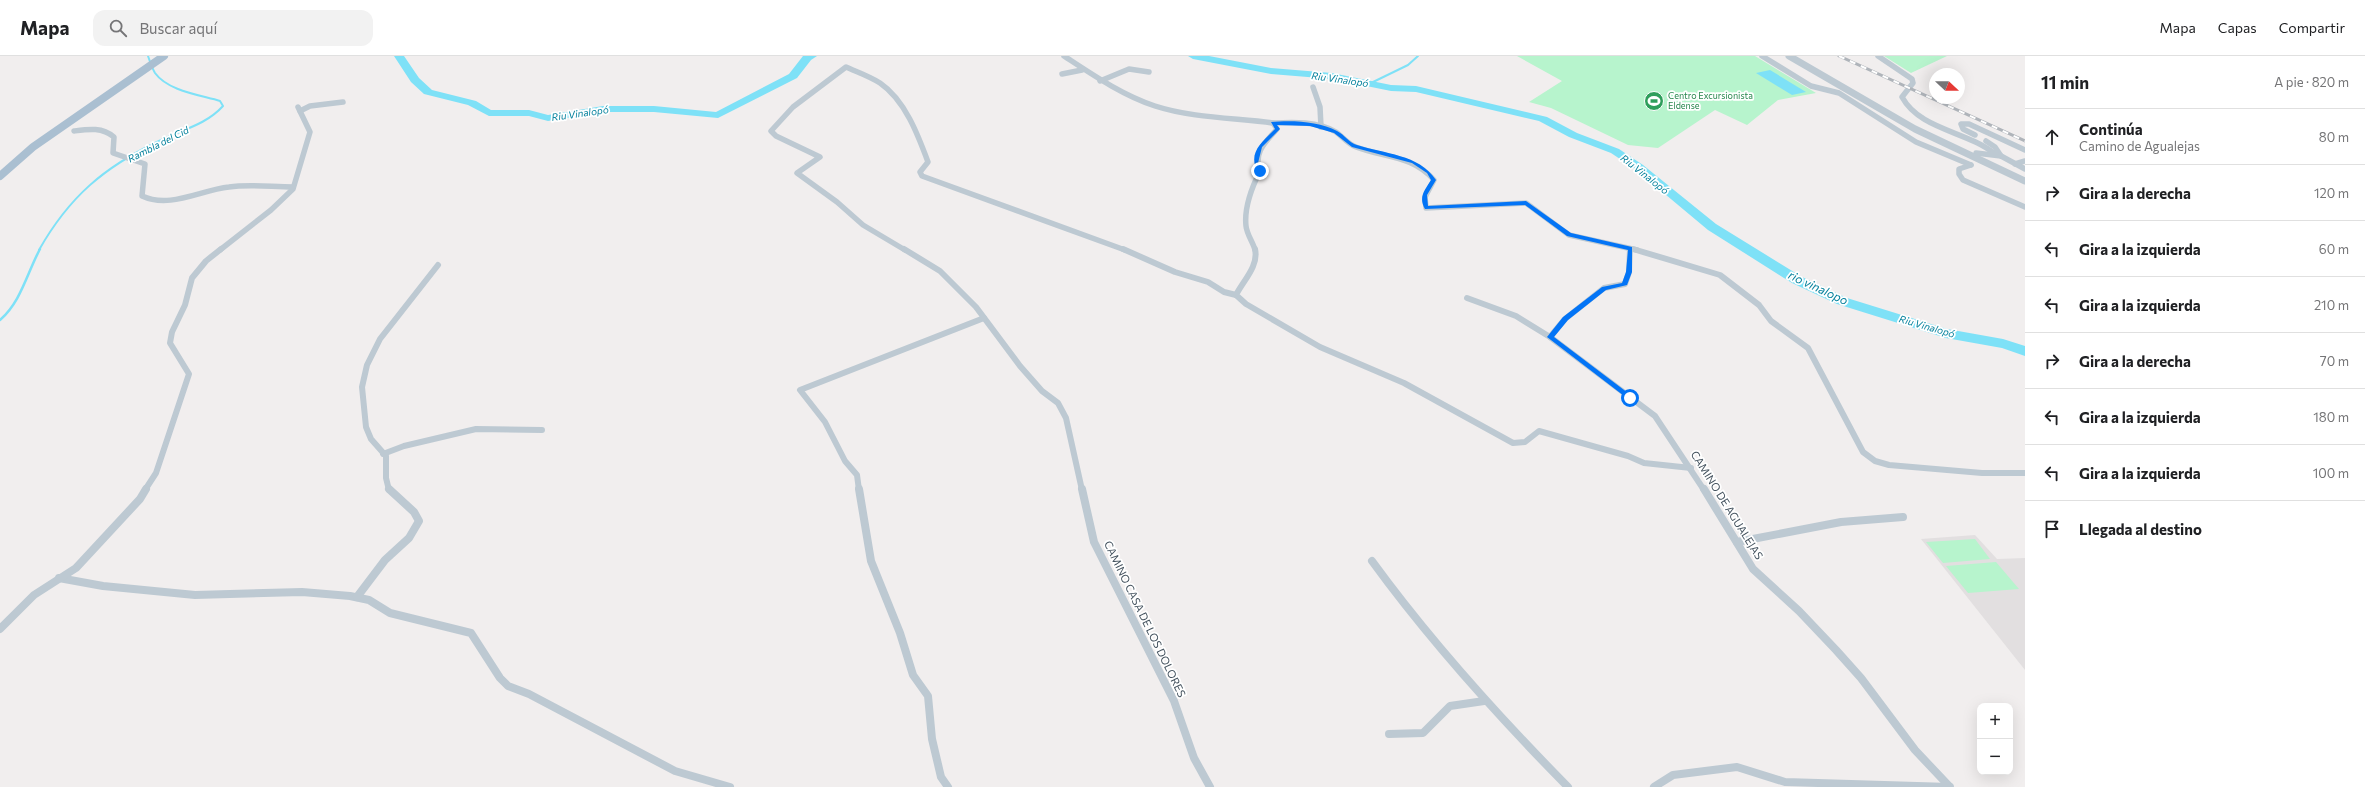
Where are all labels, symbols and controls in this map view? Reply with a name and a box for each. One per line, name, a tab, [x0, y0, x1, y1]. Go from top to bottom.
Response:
search box	[93, 10, 373, 46]
text: Mapa	[20, 16, 69, 39]
icon: search	[107, 17, 129, 39]
text: Buscar aquí	[139, 19, 217, 37]
text: Mapa	[2160, 19, 2196, 36]
text: Capas	[2218, 19, 2257, 36]
text: Compartir	[2279, 19, 2345, 36]
north arrow	[1929, 68, 1965, 104]
water label: Riu Vinalopó	[1311, 69, 1369, 89]
text: 11 min	[2041, 72, 2089, 93]
text: A pie · 820 m	[2274, 74, 2349, 90]
sports icon: Centro Excursionista Eldense	[1643, 90, 1665, 112]
place label: Centro Excursionista Eldense	[1668, 90, 1753, 111]
water label: Riu Vinalopó	[551, 103, 609, 123]
text: Continúa	[2079, 120, 2143, 138]
water label: Rambla del Cid	[125, 123, 192, 165]
icon: ahead	[2041, 126, 2063, 148]
text: 80 m	[2319, 129, 2349, 145]
text: Camino de Agualejas	[2079, 138, 2200, 154]
water label: Riu Vinalopó	[1619, 152, 1671, 196]
route end	[1251, 162, 1269, 180]
icon: right	[2041, 182, 2063, 204]
text: Gira a la derecha	[2079, 184, 2191, 202]
text: 120 m	[2314, 185, 2349, 201]
icon: left	[2041, 238, 2063, 260]
text: Gira a la izquierda	[2079, 240, 2201, 258]
text: 60 m	[2319, 241, 2349, 257]
water label: rio vinalopo	[1786, 267, 1850, 307]
icon: left	[2041, 294, 2063, 316]
text: Gira a la izquierda	[2079, 296, 2201, 314]
text: 210 m	[2314, 297, 2349, 313]
water label: Riu Vinalopó	[1898, 312, 1956, 340]
icon: right	[2041, 350, 2063, 372]
text: Gira a la derecha	[2079, 352, 2191, 370]
text: 70 m	[2320, 353, 2349, 369]
route start	[1621, 389, 1639, 407]
icon: left	[2041, 406, 2063, 428]
text: Gira a la izquierda	[2079, 408, 2201, 426]
text: 180 m	[2313, 409, 2349, 425]
street label: CAMINO DE AGUALEJAS	[1688, 448, 1766, 562]
icon: left	[2041, 462, 2063, 484]
text: Gira a la izquierda	[2079, 464, 2201, 482]
text: 100 m	[2313, 465, 2349, 481]
icon: arrive	[2041, 518, 2063, 540]
text: Llegada al destino	[2079, 520, 2202, 538]
street label: CAMINO CASA DE LOS DOLORES	[1102, 539, 1189, 699]
map controls	[1977, 703, 2013, 775]
button: +	[1977, 703, 2013, 739]
button: −	[1977, 739, 2013, 775]

